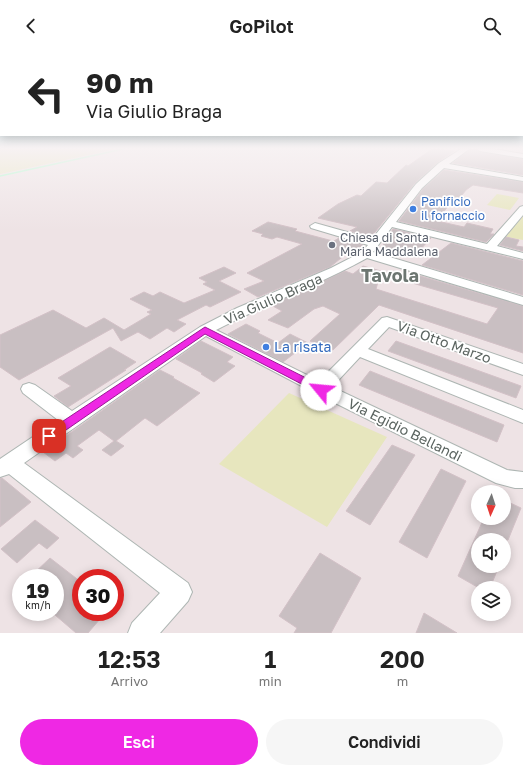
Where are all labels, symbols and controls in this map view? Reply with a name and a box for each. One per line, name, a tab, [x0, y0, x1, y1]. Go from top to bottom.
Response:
icon: back	[20, 15, 42, 37]
text: GoPilot	[229, 15, 294, 37]
icon: search	[481, 15, 503, 37]
text: 90 m	[86, 66, 153, 99]
icon: left	[20, 68, 72, 120]
text: Via Giulio Braga	[86, 100, 222, 122]
place label: Panificio il fornaccio	[421, 194, 485, 223]
marker: Panificio il fornaccio	[408, 204, 418, 214]
place label: Chiesa di Santa Maria Maddalena	[340, 230, 438, 259]
marker: Chiesa di Santa Maria Maddalena	[327, 240, 337, 250]
district label: Tavola	[361, 264, 419, 286]
street label: Via Giulio Braga	[221, 269, 325, 328]
street label: Via Otto Marzo	[395, 317, 494, 366]
place label: La risata	[274, 338, 331, 355]
marker: La risata	[261, 342, 271, 352]
position arrow	[300, 369, 342, 411]
street label: Via Egidio Bellandi	[345, 395, 465, 465]
pin	[32, 419, 66, 453]
icon: arrive	[38, 425, 60, 447]
north arrow	[471, 485, 511, 525]
map controls	[471, 485, 511, 621]
button: sound	[471, 533, 511, 573]
speed limit sign: 30	[72, 569, 124, 621]
text: 19	[26, 578, 49, 602]
button: layers	[471, 581, 511, 621]
text: km/h	[25, 599, 51, 611]
text: 12:53	[98, 644, 161, 673]
text: 1	[264, 644, 276, 673]
text: 200	[380, 644, 425, 673]
text: Arrivo	[111, 673, 148, 689]
text: min	[259, 673, 282, 689]
text: m	[397, 673, 408, 689]
button: Esci	[20, 719, 258, 765]
button: Condividi	[266, 719, 503, 765]

